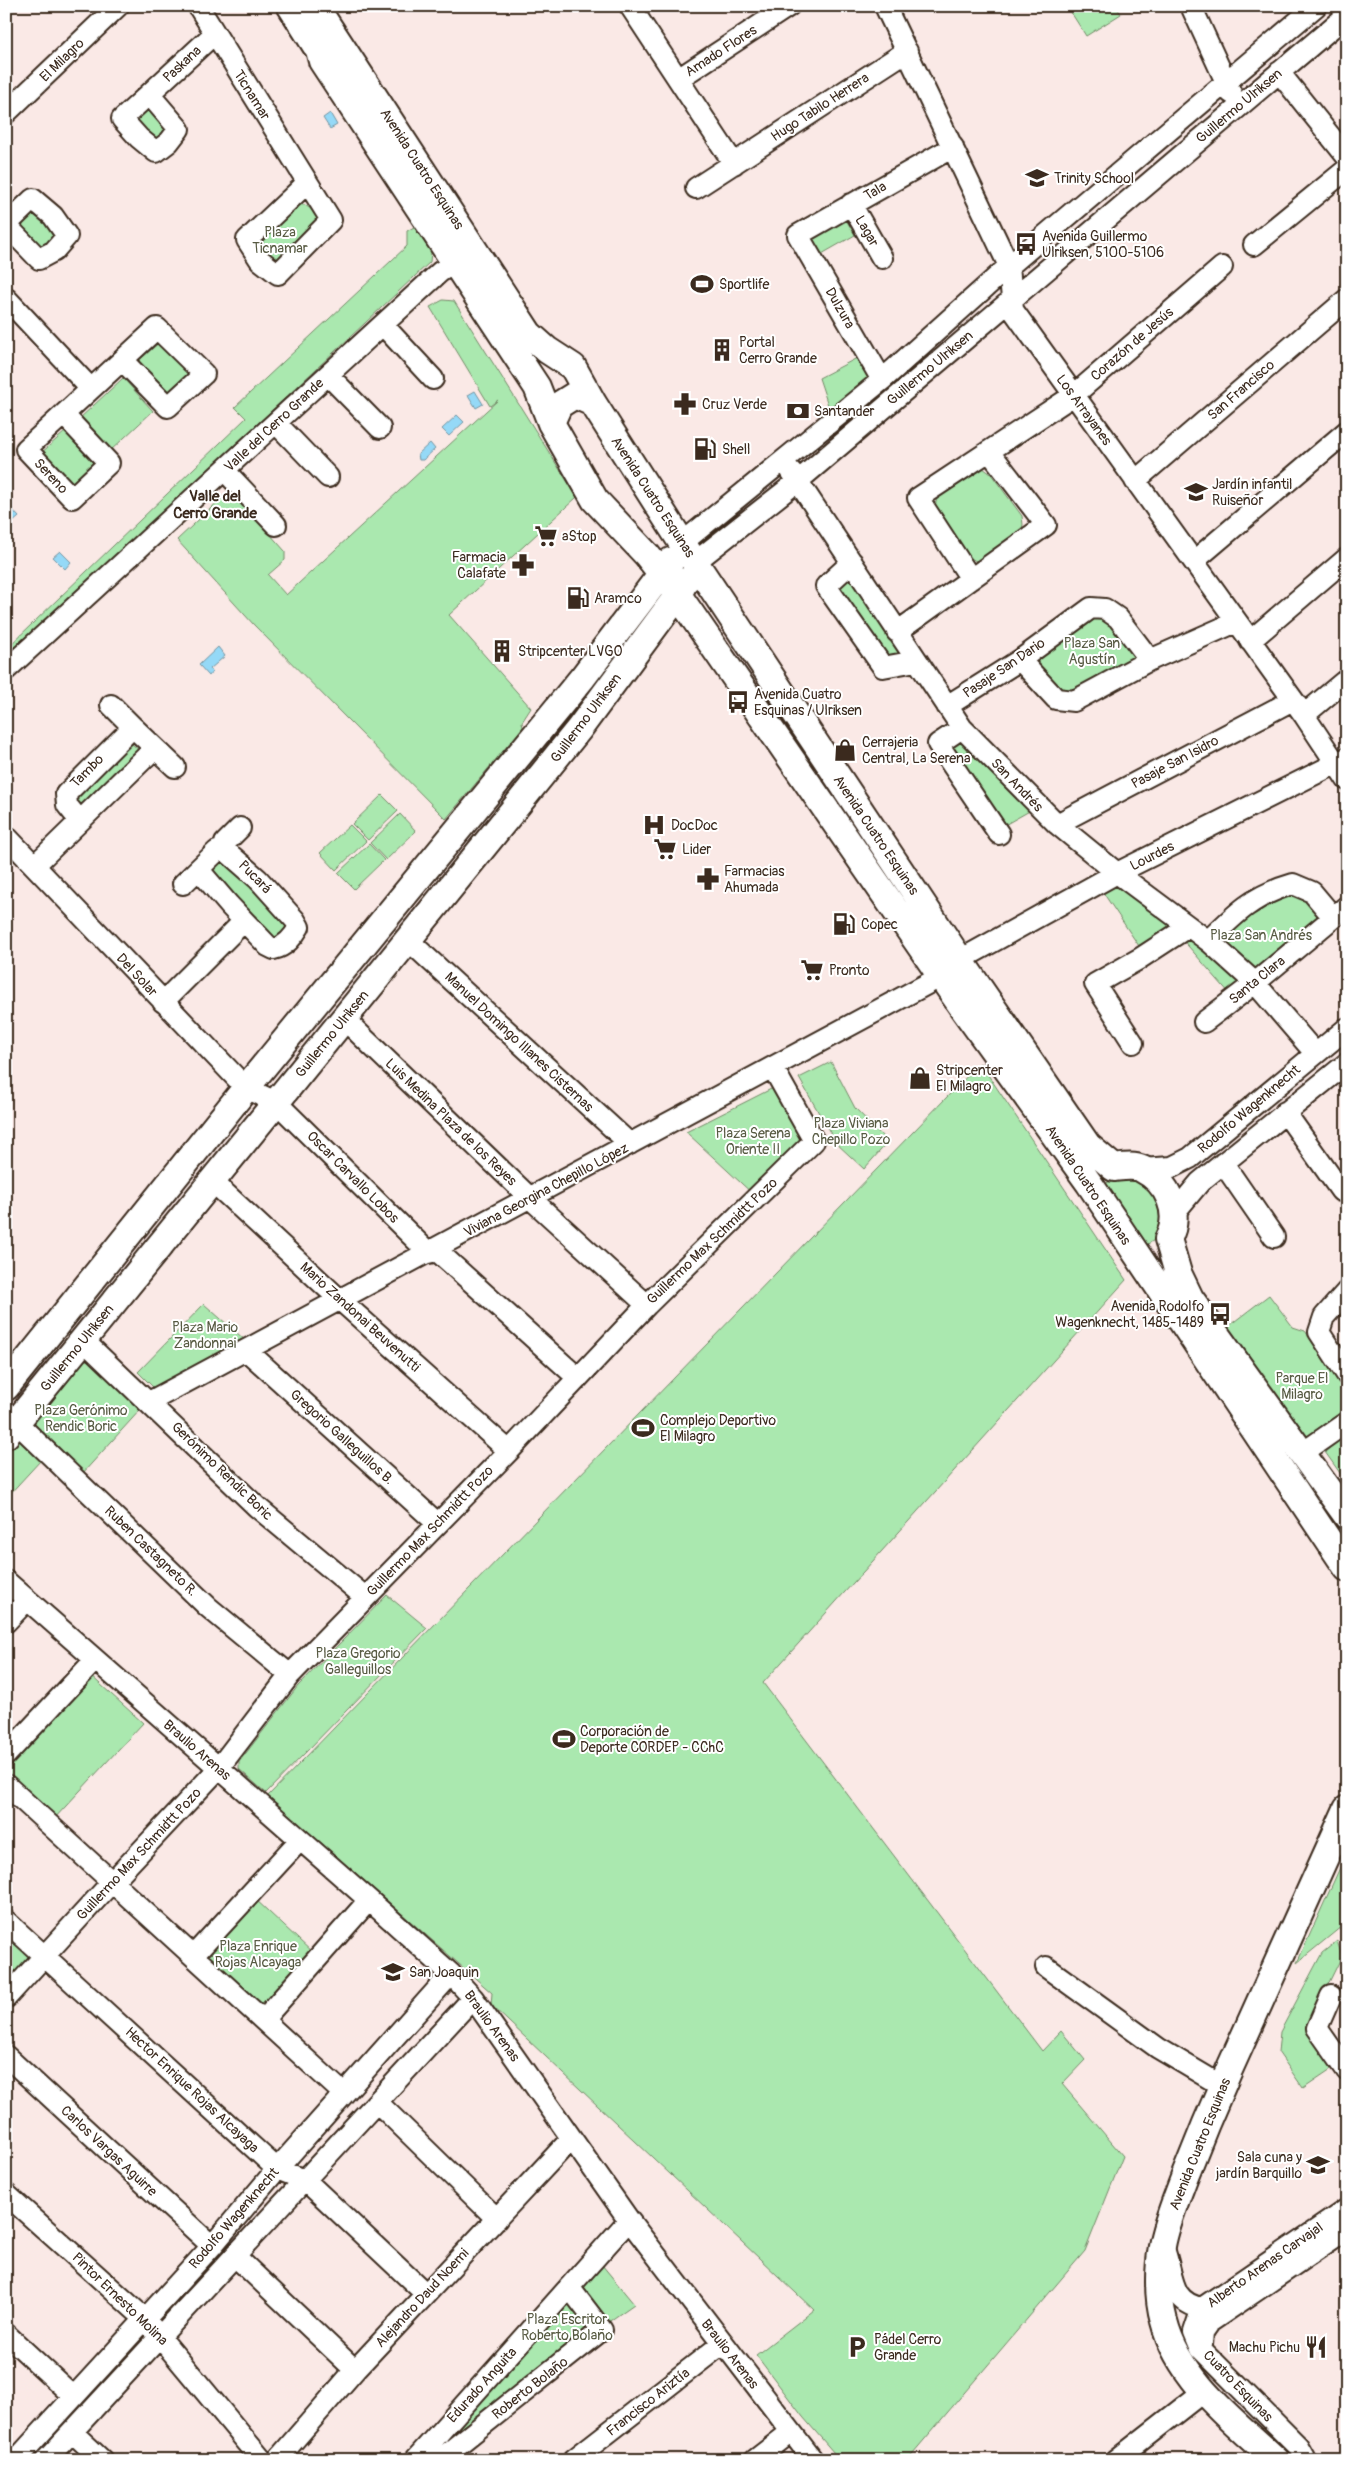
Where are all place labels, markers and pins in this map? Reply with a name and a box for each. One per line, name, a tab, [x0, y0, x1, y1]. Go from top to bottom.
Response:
school or university icon: Trinity School	[1024, 165, 1050, 191]
place label: Trinity School	[1054, 170, 1134, 187]
place label: Avenida Guillermo Ulriksen, 5100-5106	[1042, 228, 1164, 261]
bus stop icon: Avenida Guillermo Ulriksen, 5100-5106	[1013, 231, 1039, 257]
sports icon: Sportlife	[689, 271, 715, 297]
place label: Sportlife	[719, 276, 770, 293]
place label: Portal Cerro Grande	[739, 334, 817, 367]
building icon: Portal Cerro Grande	[709, 337, 735, 363]
pharmacy icon: Cruz Verde	[672, 391, 698, 417]
place label: Cruz Verde	[702, 396, 767, 413]
bank icon: Santander	[785, 398, 811, 424]
place label: Santander	[814, 403, 875, 420]
fuel station icon: Shell	[692, 436, 718, 462]
place label: Shell	[722, 441, 750, 458]
place label: Jardín infantil Ruiseñor	[1212, 476, 1292, 509]
school or university icon: Jardín infantil Ruiseñor	[1183, 479, 1209, 505]
supermarket icon: aStop	[533, 523, 559, 549]
place label: aStop	[562, 528, 597, 545]
place label: Farmacia Calafate	[452, 549, 506, 582]
pharmacy icon: Farmacia Calafate	[510, 552, 536, 578]
fuel station icon: Aramco	[565, 585, 591, 611]
place label: Aramco	[594, 590, 642, 607]
building icon: Stripcenter LVGO	[489, 638, 515, 664]
place label: Stripcenter LVGO	[518, 643, 623, 660]
place label: Avenida Cuatro Esquinas / Ulriksen	[754, 686, 862, 719]
bus stop icon: Avenida Cuatro Esquinas / Ulriksen	[725, 689, 751, 715]
place label: Cerrajeria Central, La Serena	[862, 734, 970, 767]
shop icon: Cerrajeria Central, La Serena	[832, 737, 858, 763]
hospital icon: DocDoc	[641, 812, 667, 838]
place label: DocDoc	[671, 817, 718, 834]
supermarket icon: Lider	[652, 836, 678, 862]
place label: Lider	[682, 841, 711, 858]
place label: Farmacias Ahumada	[724, 863, 785, 896]
pharmacy icon: Farmacias Ahumada	[695, 866, 721, 892]
fuel station icon: Copec	[831, 911, 857, 937]
place label: Copec	[861, 916, 898, 933]
supermarket icon: Pronto	[799, 957, 825, 983]
place label: Pronto	[829, 962, 870, 979]
place label: Stripcenter El Milagro	[936, 1062, 1003, 1095]
shop icon: Stripcenter El Milagro	[907, 1065, 933, 1091]
place label: Avenida Rodolfo Wagenknecht, 1485-1489	[1055, 1298, 1204, 1331]
bus stop icon: Avenida Rodolfo Wagenknecht, 1485-1489	[1207, 1301, 1233, 1327]
place label: Complejo Deportivo El Milagro	[660, 1412, 776, 1445]
sports icon: Complejo Deportivo El Milagro	[630, 1415, 656, 1441]
place label: Corporación de Deporte CORDEP - CChC	[580, 1723, 724, 1756]
sports icon: Corporación de Deporte CORDEP - CChC	[551, 1726, 577, 1752]
school or university icon: San Joaquin	[380, 1959, 406, 1985]
place label: San Joaquin	[409, 1964, 479, 1981]
place label: Sala cuna y jardín Barquillo	[1215, 2149, 1302, 2182]
school or university icon: Sala cuna y jardín Barquillo	[1305, 2152, 1331, 2178]
place label: Pádel Cerro Grande	[874, 2331, 942, 2364]
parking icon: Pádel Cerro Grande	[844, 2334, 870, 2360]
restaurant icon: Machu Pichu	[1303, 2334, 1329, 2360]
place label: Machu Pichu	[1229, 2339, 1300, 2356]

